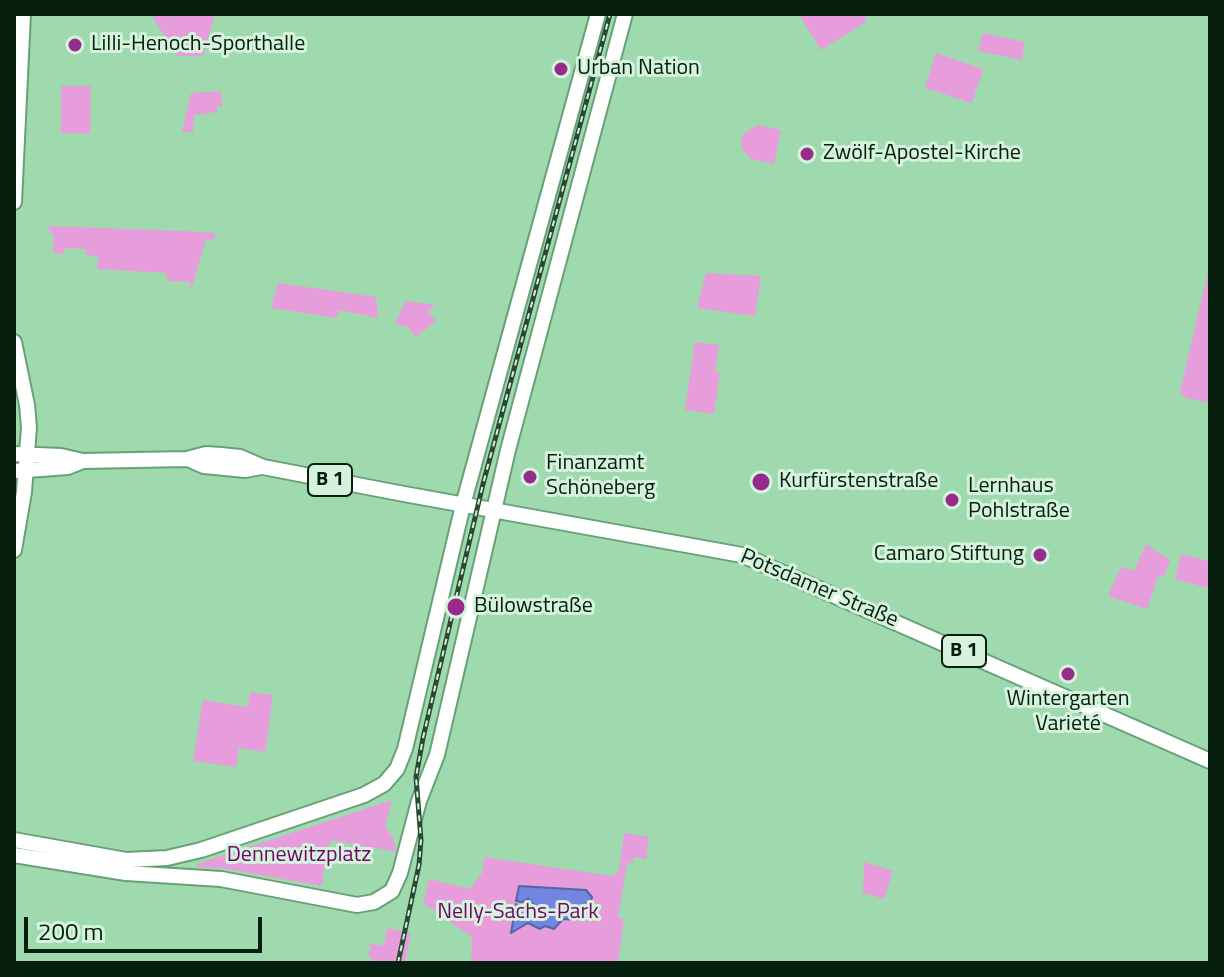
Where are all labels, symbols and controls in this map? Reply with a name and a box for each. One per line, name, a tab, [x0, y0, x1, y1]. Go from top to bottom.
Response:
place label: Lilli-Henoch-Sporthalle	[91, 32, 305, 58]
marker: Lilli-Henoch-Sporthalle	[66, 36, 84, 54]
place label: Urban Nation	[577, 56, 700, 82]
marker: Urban Nation	[552, 60, 570, 78]
place label: Zwölf-Apostel-Kirche	[823, 141, 1021, 167]
marker: Zwölf-Apostel-Kirche	[798, 145, 816, 163]
place label: Finanzamt Schöneberg	[546, 451, 655, 502]
road number: B 1	[308, 464, 352, 496]
marker: Finanzamt Schöneberg	[521, 468, 539, 486]
place label: Kurfürstenstraße	[779, 469, 938, 495]
marker: Kurfürstenstraße	[750, 471, 772, 493]
place label: Lernhaus Pohlstraße	[968, 474, 1070, 526]
marker: Lernhaus Pohlstraße	[943, 491, 961, 509]
place label: Camaro Stiftung	[874, 542, 1024, 568]
street label: Potsdamer Straße	[736, 544, 902, 634]
marker: Camaro Stiftung	[1031, 546, 1049, 564]
place label: Bülowstraße	[474, 594, 593, 620]
marker: Bülowstraße	[445, 596, 467, 618]
road number: B 1	[942, 635, 986, 667]
marker: Wintergarten Varieté	[1059, 665, 1077, 683]
place label: Wintergarten Varieté	[1007, 687, 1129, 738]
park label: Dennewitzplatz	[227, 843, 371, 869]
park label: Nelly-Sachs-Park	[437, 900, 599, 926]
scale bar	[28, 901, 266, 951]
text: 200 m	[38, 913, 104, 949]

